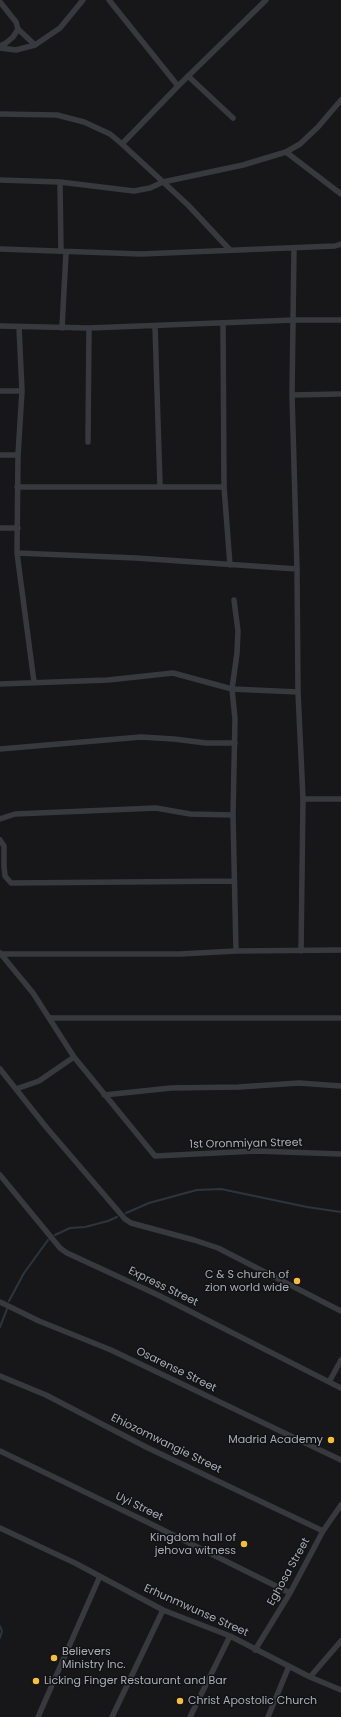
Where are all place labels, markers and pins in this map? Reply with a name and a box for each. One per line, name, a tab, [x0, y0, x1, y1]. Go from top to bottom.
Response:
place label: C & S church of zion world wide	[205, 1268, 289, 1294]
marker: C & S church of zion world wide	[292, 1276, 302, 1286]
place label: Madrid Academy	[228, 1433, 323, 1447]
marker: Madrid Academy	[326, 1435, 336, 1445]
place label: Kingdom hall of jehova witness	[150, 1531, 236, 1557]
marker: Kingdom hall of jehova witness	[239, 1539, 249, 1549]
place label: Believers Ministry Inc.	[62, 1645, 126, 1671]
marker: Believers Ministry Inc.	[49, 1653, 59, 1663]
place label: Licking Finger Restaurant and Bar	[44, 1674, 227, 1688]
marker: Licking Finger Restaurant and Bar	[31, 1676, 41, 1686]
place label: Christ Apostolic Church	[188, 1694, 317, 1708]
marker: Christ Apostolic Church	[175, 1696, 185, 1706]

